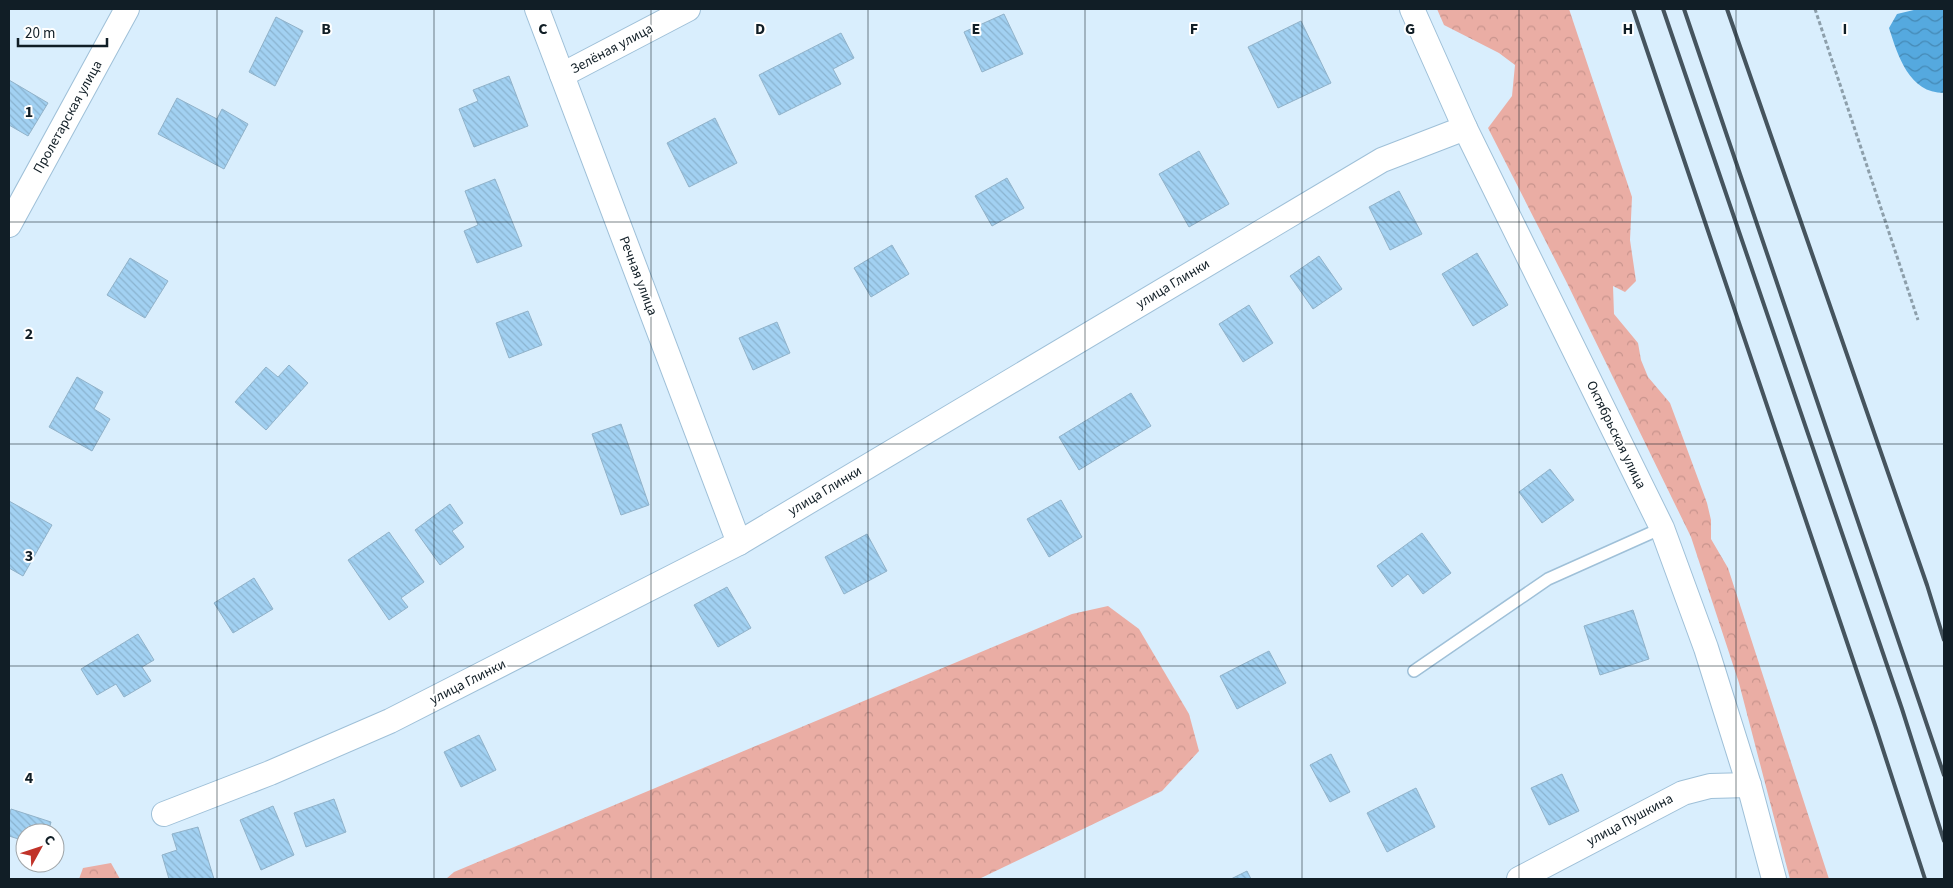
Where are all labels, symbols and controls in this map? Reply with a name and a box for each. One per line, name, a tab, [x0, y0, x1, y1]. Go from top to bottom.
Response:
scale bar	[18, 15, 106, 47]
text: B	[321, 18, 331, 40]
text: C	[538, 18, 548, 40]
text: D	[755, 18, 765, 40]
text: E	[972, 18, 980, 40]
text: F	[1190, 18, 1198, 40]
text: G	[1405, 18, 1415, 40]
text: H	[1623, 18, 1633, 40]
text: I	[1843, 18, 1847, 40]
street label: Зелёная улица	[567, 19, 657, 79]
text: 20 m	[25, 23, 55, 44]
street label: Пролетарская улица	[29, 57, 107, 177]
text: 1	[25, 101, 33, 123]
street label: Речная улица	[614, 234, 662, 318]
street label: улица Глинки	[1132, 254, 1214, 314]
text: 2	[25, 323, 33, 345]
street label: Октябрьская улица	[1581, 377, 1651, 493]
street label: улица Глинки	[784, 461, 866, 521]
text: 3	[25, 545, 33, 567]
street label: улица Глинки	[427, 654, 509, 710]
text: 4	[25, 767, 34, 789]
street label: улица Пушкина	[1583, 789, 1677, 851]
north arrow	[15, 823, 65, 873]
text: С	[39, 831, 59, 850]

